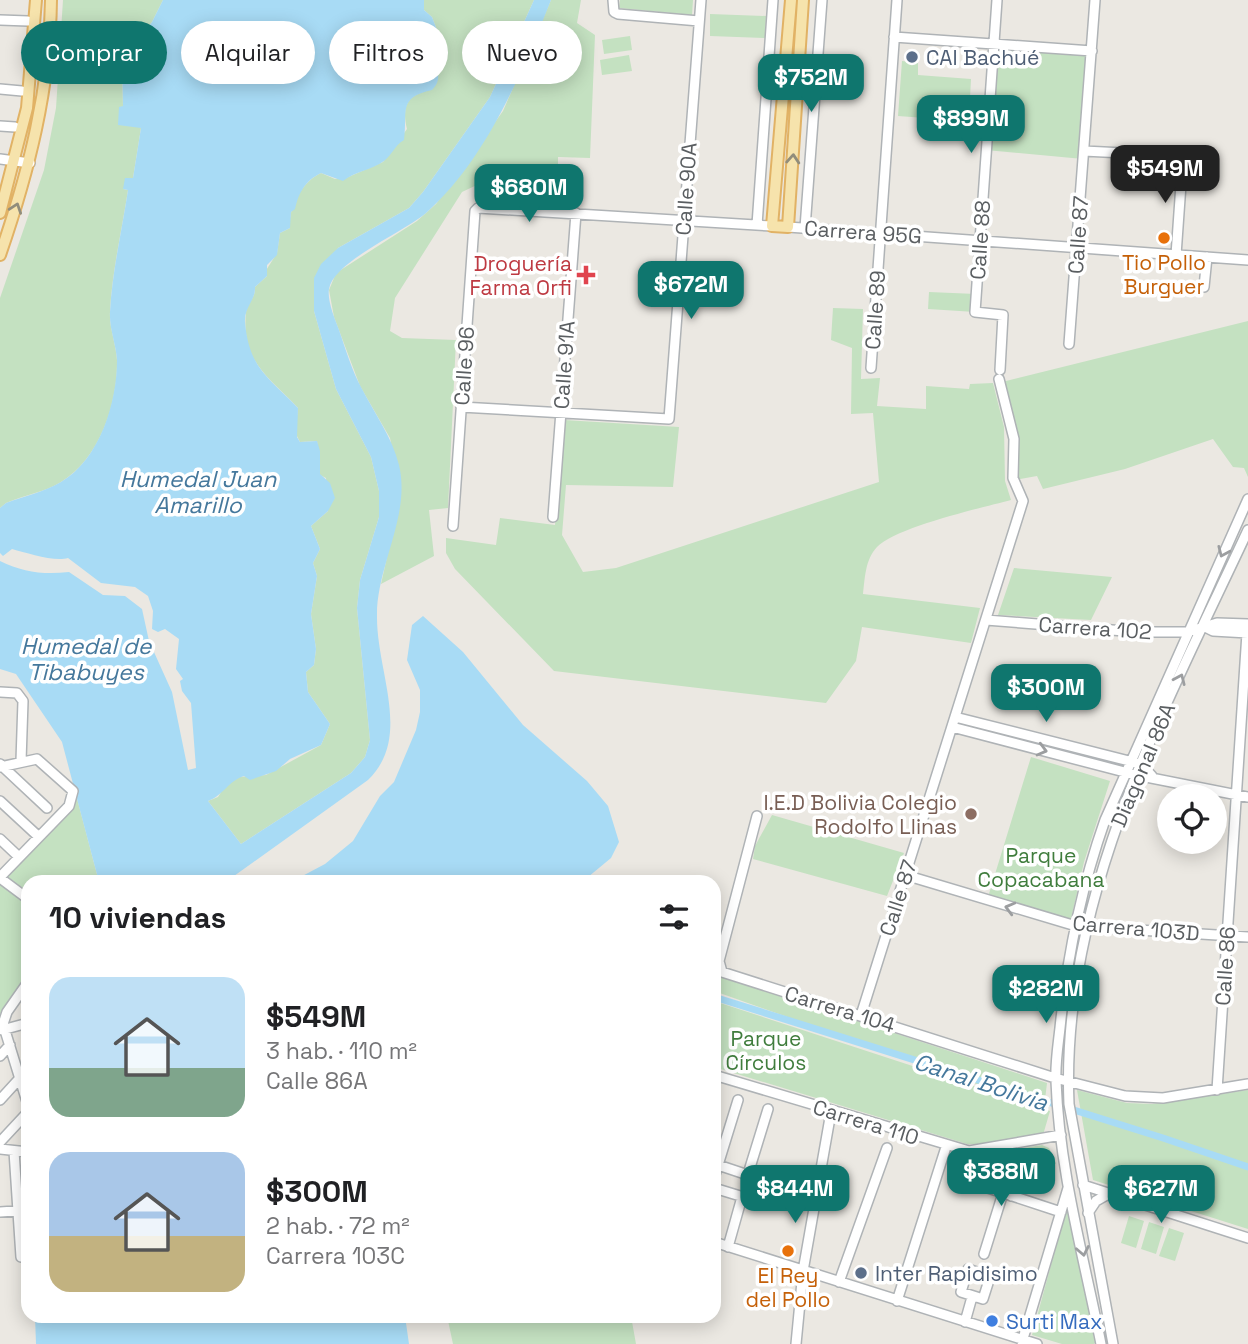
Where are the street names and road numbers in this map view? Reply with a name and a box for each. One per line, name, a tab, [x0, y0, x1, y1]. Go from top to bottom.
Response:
street label: Calle 90A	[669, 142, 703, 236]
street label: Calle 87	[1062, 195, 1094, 275]
street label: Calle 88	[964, 199, 996, 281]
street label: Carrera 95G	[803, 214, 923, 250]
street label: Calle 89	[859, 269, 891, 351]
street label: Calle 91A	[547, 320, 581, 410]
street label: Calle 96	[448, 325, 480, 407]
street label: Carrera 102	[1038, 611, 1152, 645]
street label: Diagonal 86A	[1105, 699, 1181, 831]
street label: Calle 87	[873, 856, 923, 939]
street label: Carrera 103D	[1071, 909, 1201, 947]
street label: Calle 86	[1209, 925, 1241, 1007]
street label: Carrera 104	[782, 979, 898, 1039]
street label: Carrera 110	[810, 1093, 922, 1151]

